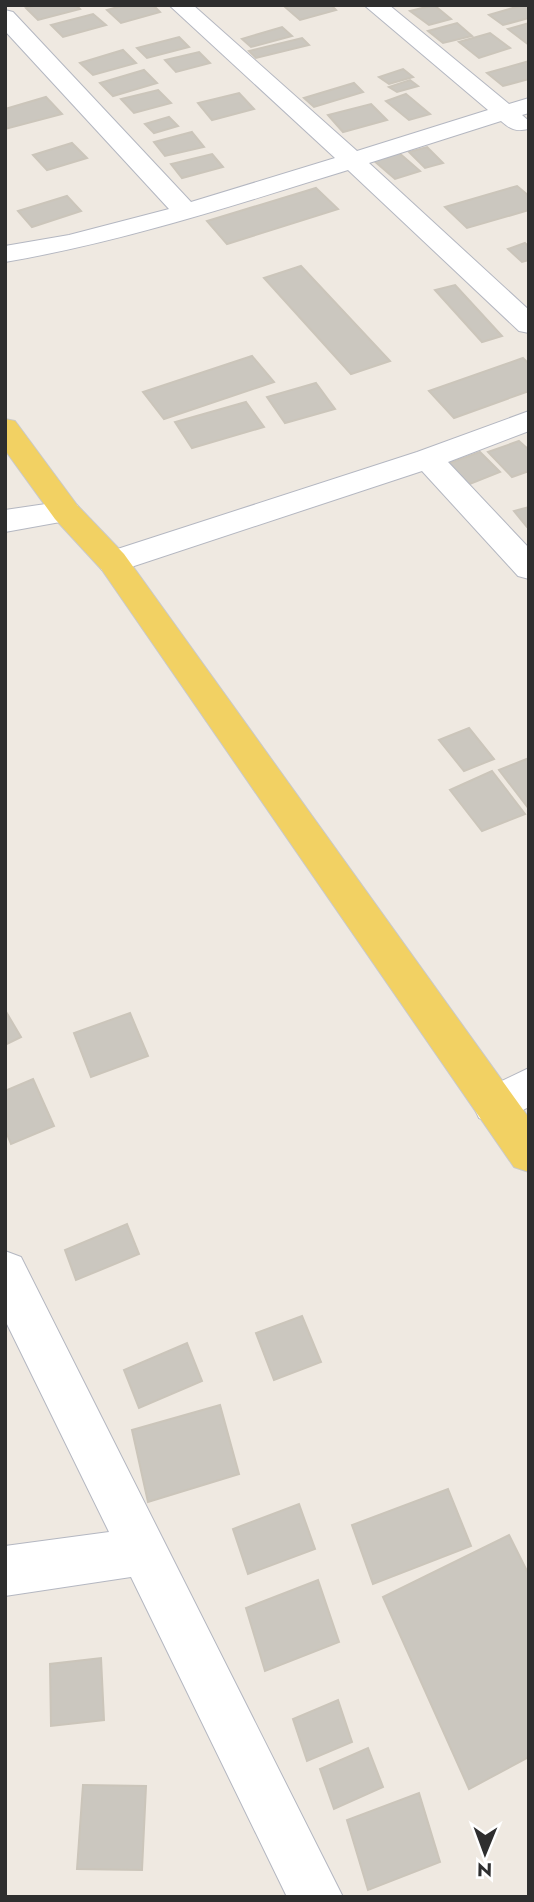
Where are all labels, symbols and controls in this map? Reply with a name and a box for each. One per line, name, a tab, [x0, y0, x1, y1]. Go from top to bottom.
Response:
north arrow	[450, 1818, 520, 1888]
text: N	[477, 1856, 492, 1883]

